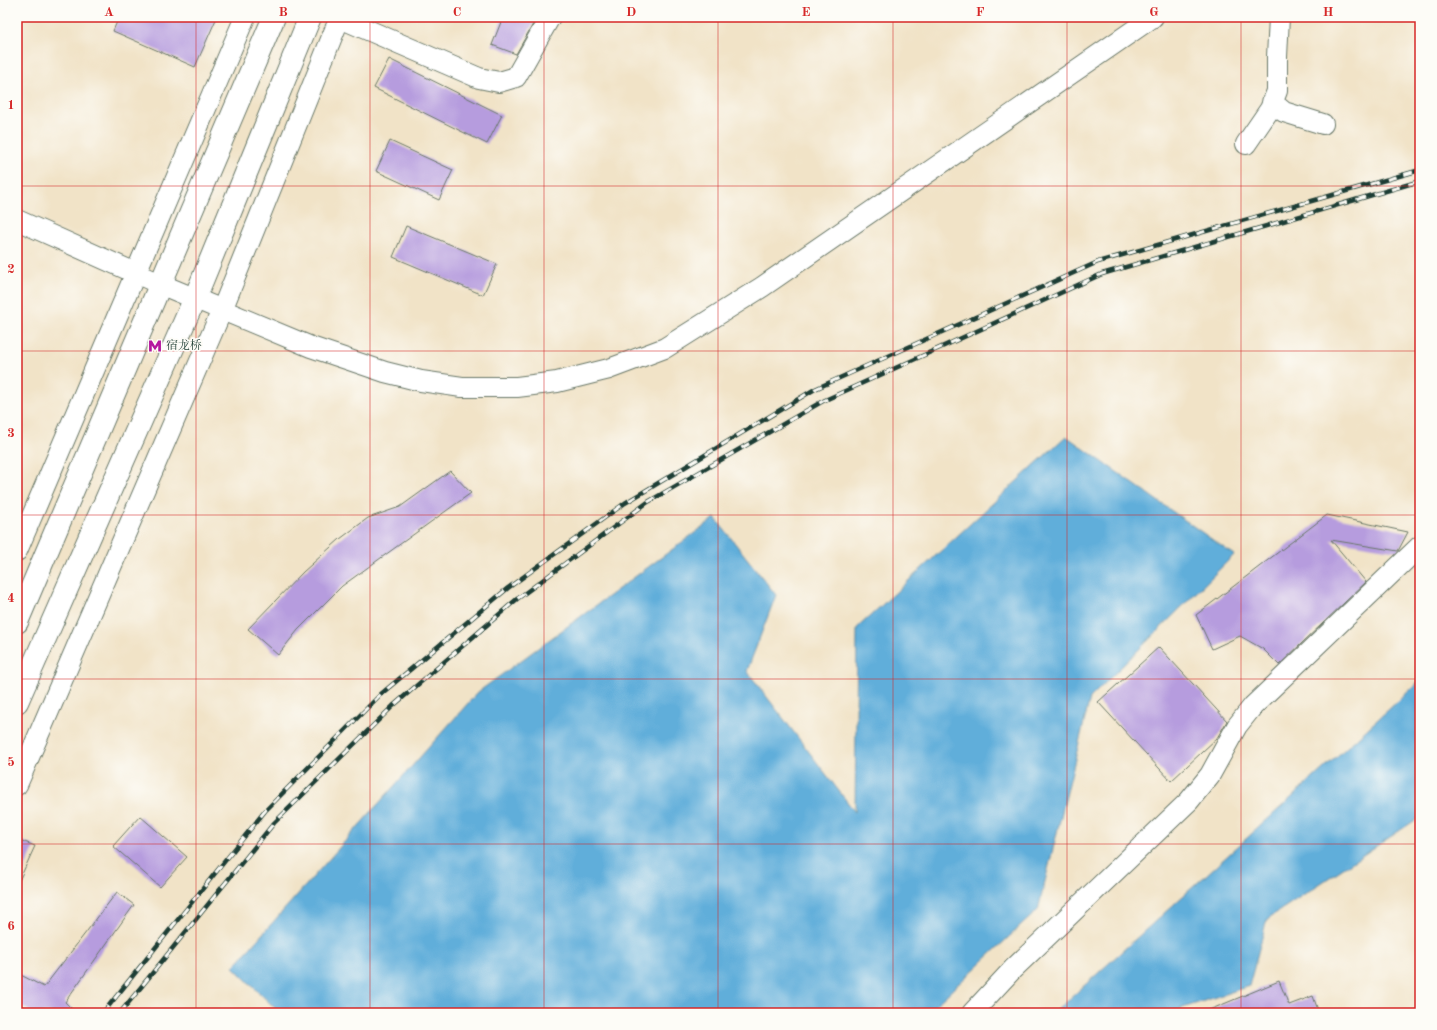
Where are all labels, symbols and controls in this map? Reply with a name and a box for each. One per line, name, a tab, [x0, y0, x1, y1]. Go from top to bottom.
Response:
text: A	[104, 6, 114, 19]
text: B	[278, 6, 288, 19]
text: C	[453, 6, 461, 19]
text: D	[626, 6, 636, 19]
text: E	[802, 6, 811, 19]
text: F	[976, 6, 985, 19]
text: G	[1149, 6, 1159, 19]
text: H	[1323, 6, 1334, 19]
text: 1	[7, 99, 15, 112]
text: 2	[7, 263, 15, 276]
metro station icon: 宿龙桥	[147, 338, 163, 354]
place label: 宿龙桥	[166, 338, 202, 352]
text: 3	[7, 427, 15, 440]
text: 4	[7, 592, 15, 605]
text: 5	[7, 756, 15, 769]
text: 6	[7, 920, 15, 933]

